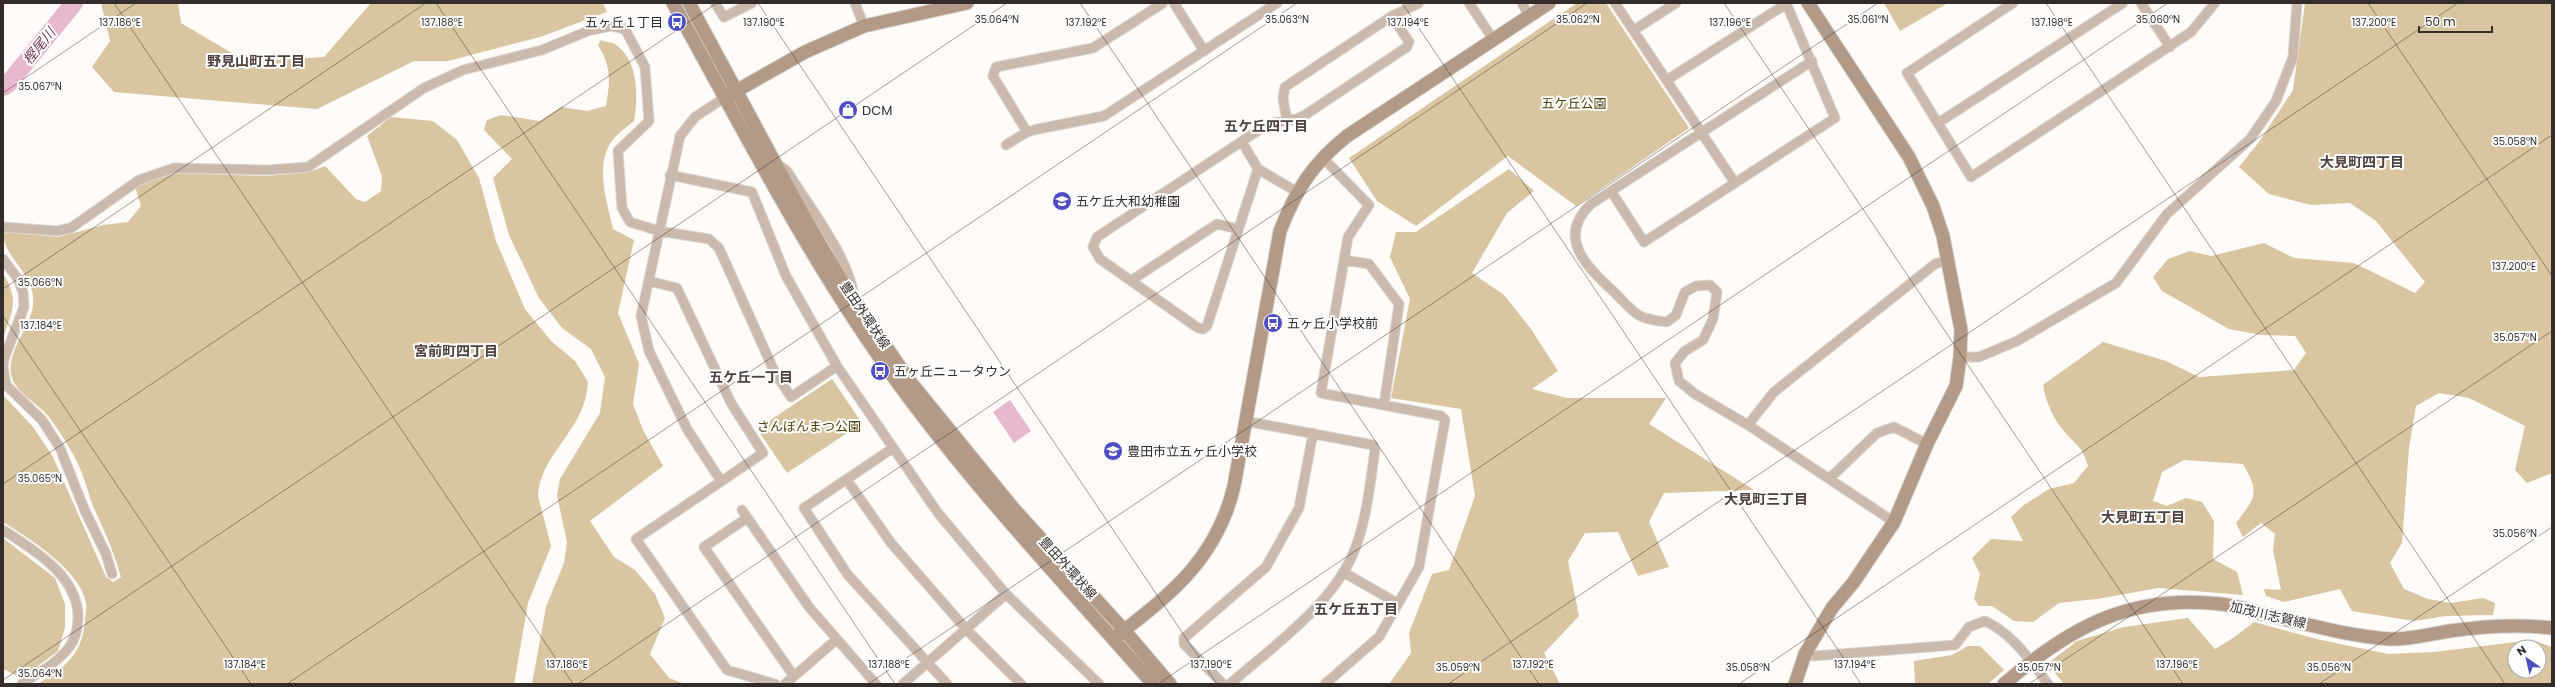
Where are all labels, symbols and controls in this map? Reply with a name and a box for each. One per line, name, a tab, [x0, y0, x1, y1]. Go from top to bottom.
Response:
scale bar	[2419, 8, 2492, 34]
bus stop icon: 五ヶ丘１丁目	[666, 11, 688, 33]
text: 35.064°N	[975, 12, 1019, 27]
text: 35.063°N	[1265, 12, 1309, 27]
text: 35.062°N	[1556, 12, 1600, 27]
text: 35.061°N	[1847, 12, 1889, 27]
text: 35.060°N	[2136, 12, 2180, 27]
place label: 五ヶ丘１丁目	[585, 13, 663, 32]
text: 50 m	[2425, 13, 2456, 30]
text: 137.186°E	[99, 15, 141, 30]
text: 137.188°E	[421, 15, 463, 30]
text: 137.190°E	[743, 15, 785, 30]
text: 137.192°E	[1065, 15, 1107, 30]
text: 137.194°E	[1387, 15, 1429, 30]
text: 137.196°E	[1709, 15, 1751, 30]
text: 137.198°E	[2031, 15, 2073, 30]
text: 137.200°E	[2352, 15, 2396, 30]
water label: 樫尾川	[18, 22, 61, 69]
district label: 野見山町五丁目	[207, 51, 305, 71]
text: 35.067°N	[18, 79, 62, 94]
park label: 五ケ丘公園	[1541, 94, 1607, 113]
shop icon: DCM	[837, 99, 859, 121]
place label: DCM	[862, 101, 892, 120]
district label: 五ケ丘四丁目	[1224, 116, 1308, 136]
text: 35.058°N	[2493, 134, 2537, 149]
district label: 大見町四丁目	[2320, 152, 2404, 172]
school or university icon: 五ケ丘大和幼稚園	[1051, 190, 1073, 212]
place label: 五ケ丘大和幼稚園	[1076, 192, 1180, 211]
text: 137.200°E	[2492, 259, 2536, 274]
text: 35.066°N	[18, 275, 62, 290]
street label: 豊田外環状線	[835, 277, 895, 353]
bus stop icon: 五ヶ丘小学校前	[1262, 312, 1284, 334]
place label: 五ヶ丘小学校前	[1287, 314, 1378, 333]
text: 137.184°E	[20, 318, 62, 333]
text: 35.057°N	[2493, 330, 2537, 345]
district label: 宮前町四丁目	[414, 341, 498, 361]
bus stop icon: 五ヶ丘ニュータウン	[869, 360, 891, 382]
place label: 五ヶ丘ニュータウン	[894, 362, 1011, 381]
district label: 五ケ丘一丁目	[709, 367, 793, 387]
park label: さんぼんまつ公園	[757, 417, 861, 436]
school or university icon: 豊田市立五ヶ丘小学校	[1102, 440, 1124, 462]
place label: 豊田市立五ヶ丘小学校	[1127, 442, 1257, 461]
text: 35.065°N	[18, 471, 62, 486]
district label: 大見町三丁目	[1724, 489, 1808, 509]
district label: 大見町五丁目	[2101, 507, 2185, 527]
text: 35.056°N	[2493, 526, 2537, 541]
street label: 豊田外環状線	[1035, 533, 1101, 603]
street label: 加茂川志賀線	[2228, 597, 2308, 633]
district label: 五ケ丘五丁目	[1314, 599, 1398, 619]
north arrow	[2507, 639, 2547, 679]
text: N	[2514, 642, 2529, 660]
text: 137.184°E	[224, 657, 266, 672]
text: 137.186°E	[546, 657, 588, 672]
text: 137.188°E	[868, 657, 910, 672]
text: 137.190°E	[1190, 657, 1232, 672]
text: 137.192°E	[1512, 657, 1554, 672]
text: 137.194°E	[1834, 657, 1876, 672]
text: 137.196°E	[2156, 657, 2198, 672]
text: 35.059°N	[1436, 660, 1480, 675]
text: 35.058°N	[1726, 660, 1770, 675]
text: 35.057°N	[2017, 660, 2061, 675]
text: 35.056°N	[2307, 660, 2351, 675]
text: 35.064°N	[18, 666, 62, 681]

